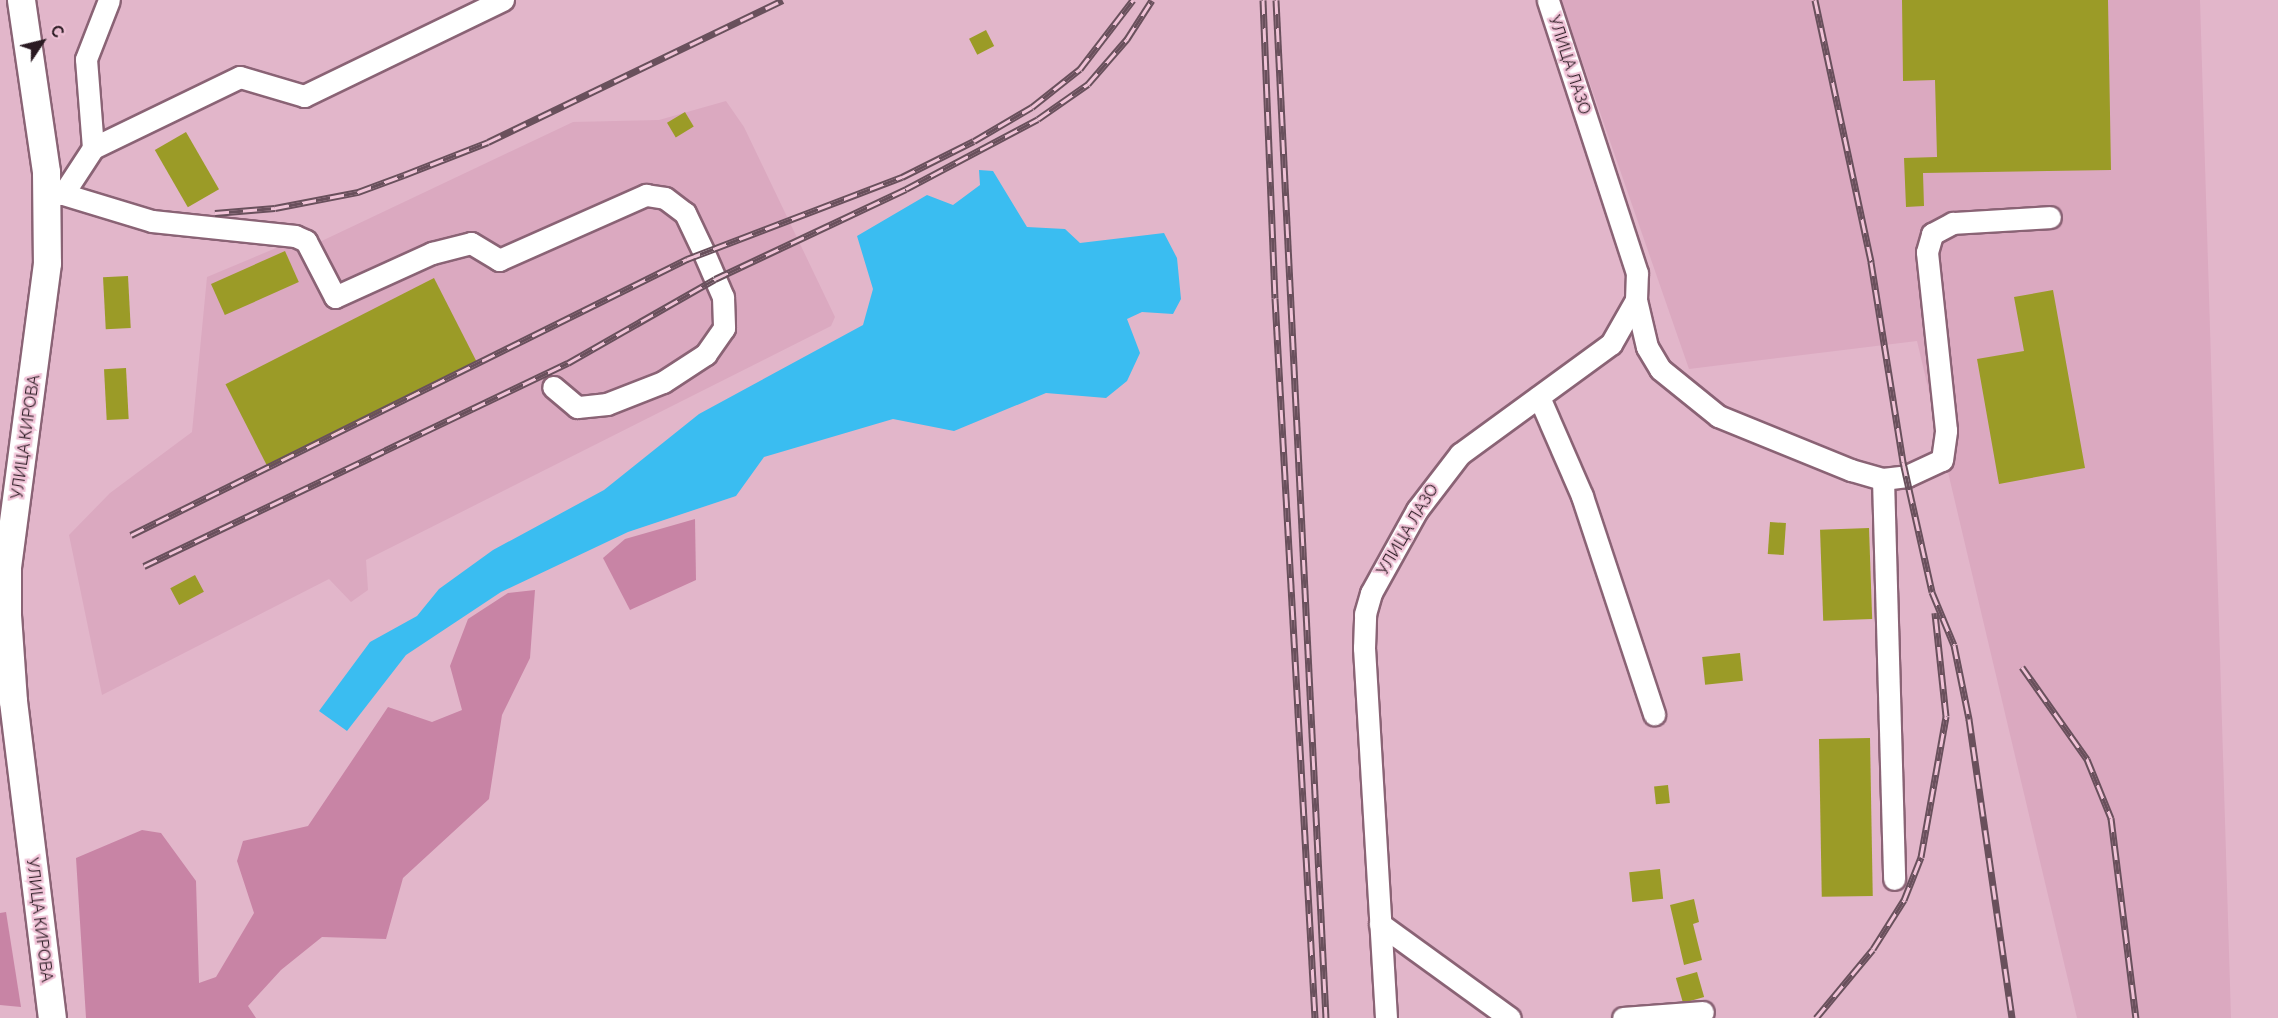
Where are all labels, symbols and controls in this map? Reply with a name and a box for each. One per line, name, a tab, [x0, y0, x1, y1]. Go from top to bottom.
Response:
north arrow	[12, 12, 72, 72]
street label: УЛИЦА ЛАЗО	[1544, 13, 1594, 117]
text: С	[46, 21, 68, 41]
street label: УЛИЦА КИРОВА	[8, 373, 44, 501]
street label: УЛИЦА ЛАЗО	[1373, 481, 1443, 579]
street label: УЛИЦА КИРОВА	[22, 856, 56, 984]

